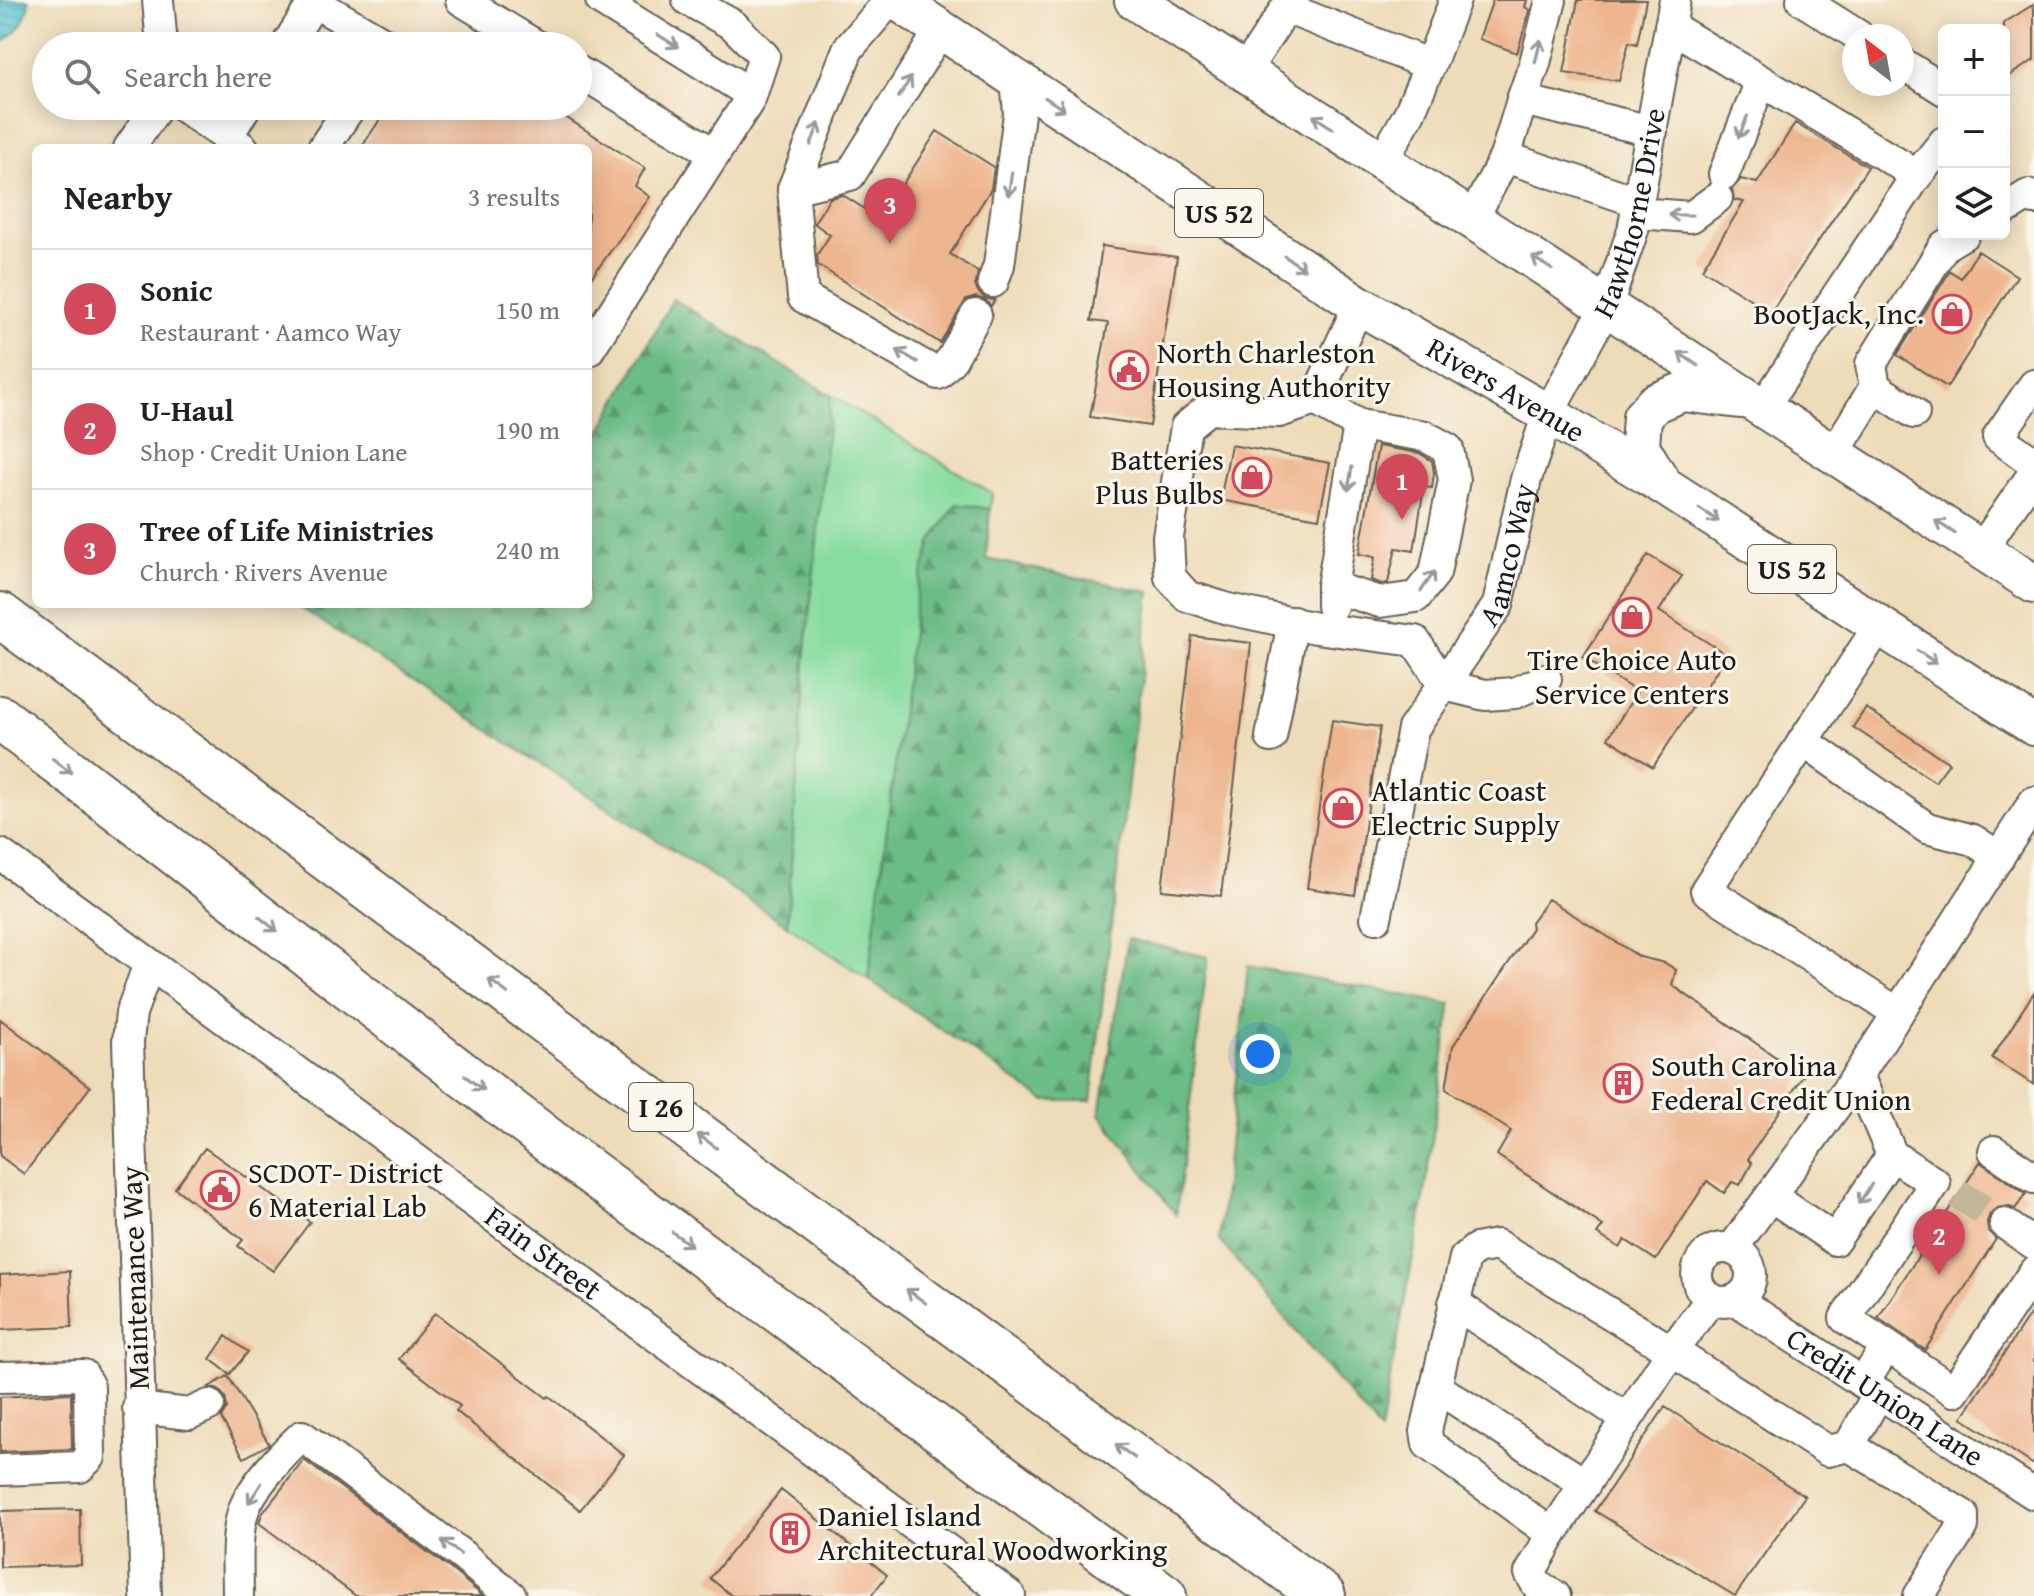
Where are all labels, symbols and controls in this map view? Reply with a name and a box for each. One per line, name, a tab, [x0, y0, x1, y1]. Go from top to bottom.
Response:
north arrow	[1842, 24, 1914, 96]
map controls	[1938, 24, 2010, 240]
button: +	[1938, 24, 2010, 96]
search box	[32, 32, 592, 120]
one-way arrow	[656, 33, 678, 50]
one-way arrow	[1532, 38, 1547, 64]
icon: search	[60, 54, 104, 98]
text: Search here	[124, 54, 272, 98]
one-way arrow	[897, 76, 913, 99]
button: −	[1938, 96, 2010, 168]
one-way arrow	[1043, 97, 1066, 113]
street label: Hawthorne Drive	[1581, 104, 1676, 326]
one-way arrow	[1313, 113, 1335, 130]
one-way arrow	[1734, 114, 1749, 139]
one-way arrow	[809, 122, 823, 147]
button: layers	[1938, 168, 2010, 240]
one-way arrow	[1002, 171, 1017, 196]
text: Nearby	[64, 172, 173, 221]
text: 3 results	[468, 177, 560, 216]
pin: 3	[864, 178, 916, 244]
road number: US 52	[1175, 189, 1263, 237]
one-way arrow	[1667, 207, 1693, 223]
one-way arrow	[1531, 254, 1554, 270]
one-way arrow	[1284, 255, 1306, 271]
text: Sonic	[140, 268, 213, 312]
text: 1	[83, 290, 97, 329]
text: 150 m	[495, 290, 560, 329]
place label: BootJack, Inc.	[1754, 291, 1924, 335]
shop icon: BootJack, Inc.	[1931, 293, 1973, 335]
text: Restaurant · Aamco Way	[140, 312, 401, 351]
street label: Rivers Avenue	[1419, 326, 1594, 453]
place label: North Charleston Housing Authority	[1157, 330, 1391, 408]
one-way arrow	[896, 348, 919, 364]
public building icon: North Charleston Housing Authority	[1108, 349, 1150, 391]
one-way arrow	[1677, 351, 1699, 367]
text: U-Haul	[140, 388, 234, 432]
text: 2	[83, 410, 97, 449]
text: 190 m	[495, 410, 560, 449]
text: Shop · Credit Union Lane	[140, 432, 407, 471]
place label: Batteries Plus Bulbs	[1096, 437, 1224, 515]
pin: 1	[1376, 454, 1428, 520]
shop icon: Batteries Plus Bulbs	[1231, 456, 1273, 498]
one-way arrow	[1342, 466, 1357, 491]
street label: Aamco Way	[1467, 479, 1545, 635]
text: Tree of Life Ministries	[140, 508, 434, 552]
one-way arrow	[1697, 508, 1720, 524]
one-way arrow	[1934, 518, 1957, 534]
text: 3	[83, 530, 97, 569]
text: 240 m	[495, 530, 560, 569]
road number: US 52	[1748, 545, 1836, 593]
text: Church · Rivers Avenue	[140, 552, 388, 591]
one-way arrow	[1419, 571, 1436, 593]
shop icon: Tire Choice Auto Service Centers	[1611, 596, 1653, 638]
place label: Tire Choice Auto Service Centers	[1527, 637, 1737, 715]
one-way arrow	[1915, 650, 1938, 666]
one-way arrow	[51, 757, 72, 774]
place label: Atlantic Coast Electric Supply	[1371, 768, 1560, 846]
shop icon: Atlantic Coast Electric Supply	[1322, 787, 1364, 829]
one-way arrow	[257, 916, 278, 933]
one-way arrow	[488, 978, 510, 995]
your location	[1240, 1034, 1280, 1074]
place label: South Carolina Federal Credit Union	[1651, 1043, 1911, 1121]
building icon: South Carolina Federal Credit Union	[1602, 1062, 1644, 1104]
one-way arrow	[463, 1074, 484, 1091]
road number: I 26	[629, 1083, 693, 1131]
one-way arrow	[697, 1133, 718, 1150]
place label: SCDOT- District 6 Material Lab	[248, 1150, 443, 1228]
street label: Maintenance Way	[108, 1165, 160, 1391]
public building icon: SCDOT- District 6 Material Lab	[199, 1169, 241, 1211]
one-way arrow	[1857, 1183, 1874, 1205]
street label: Fain Street	[476, 1194, 612, 1310]
pin: 2	[1913, 1209, 1965, 1275]
one-way arrow	[670, 1231, 692, 1247]
one-way arrow	[906, 1288, 927, 1305]
street label: Credit Union Lane	[1778, 1316, 1993, 1477]
one-way arrow	[1115, 1442, 1136, 1459]
one-way arrow	[246, 1481, 263, 1503]
place label: Daniel Island Architectural Woodworking	[818, 1493, 1167, 1571]
building icon: Daniel Island Architectural Woodworking	[769, 1512, 811, 1554]
one-way arrow	[441, 1539, 462, 1556]

